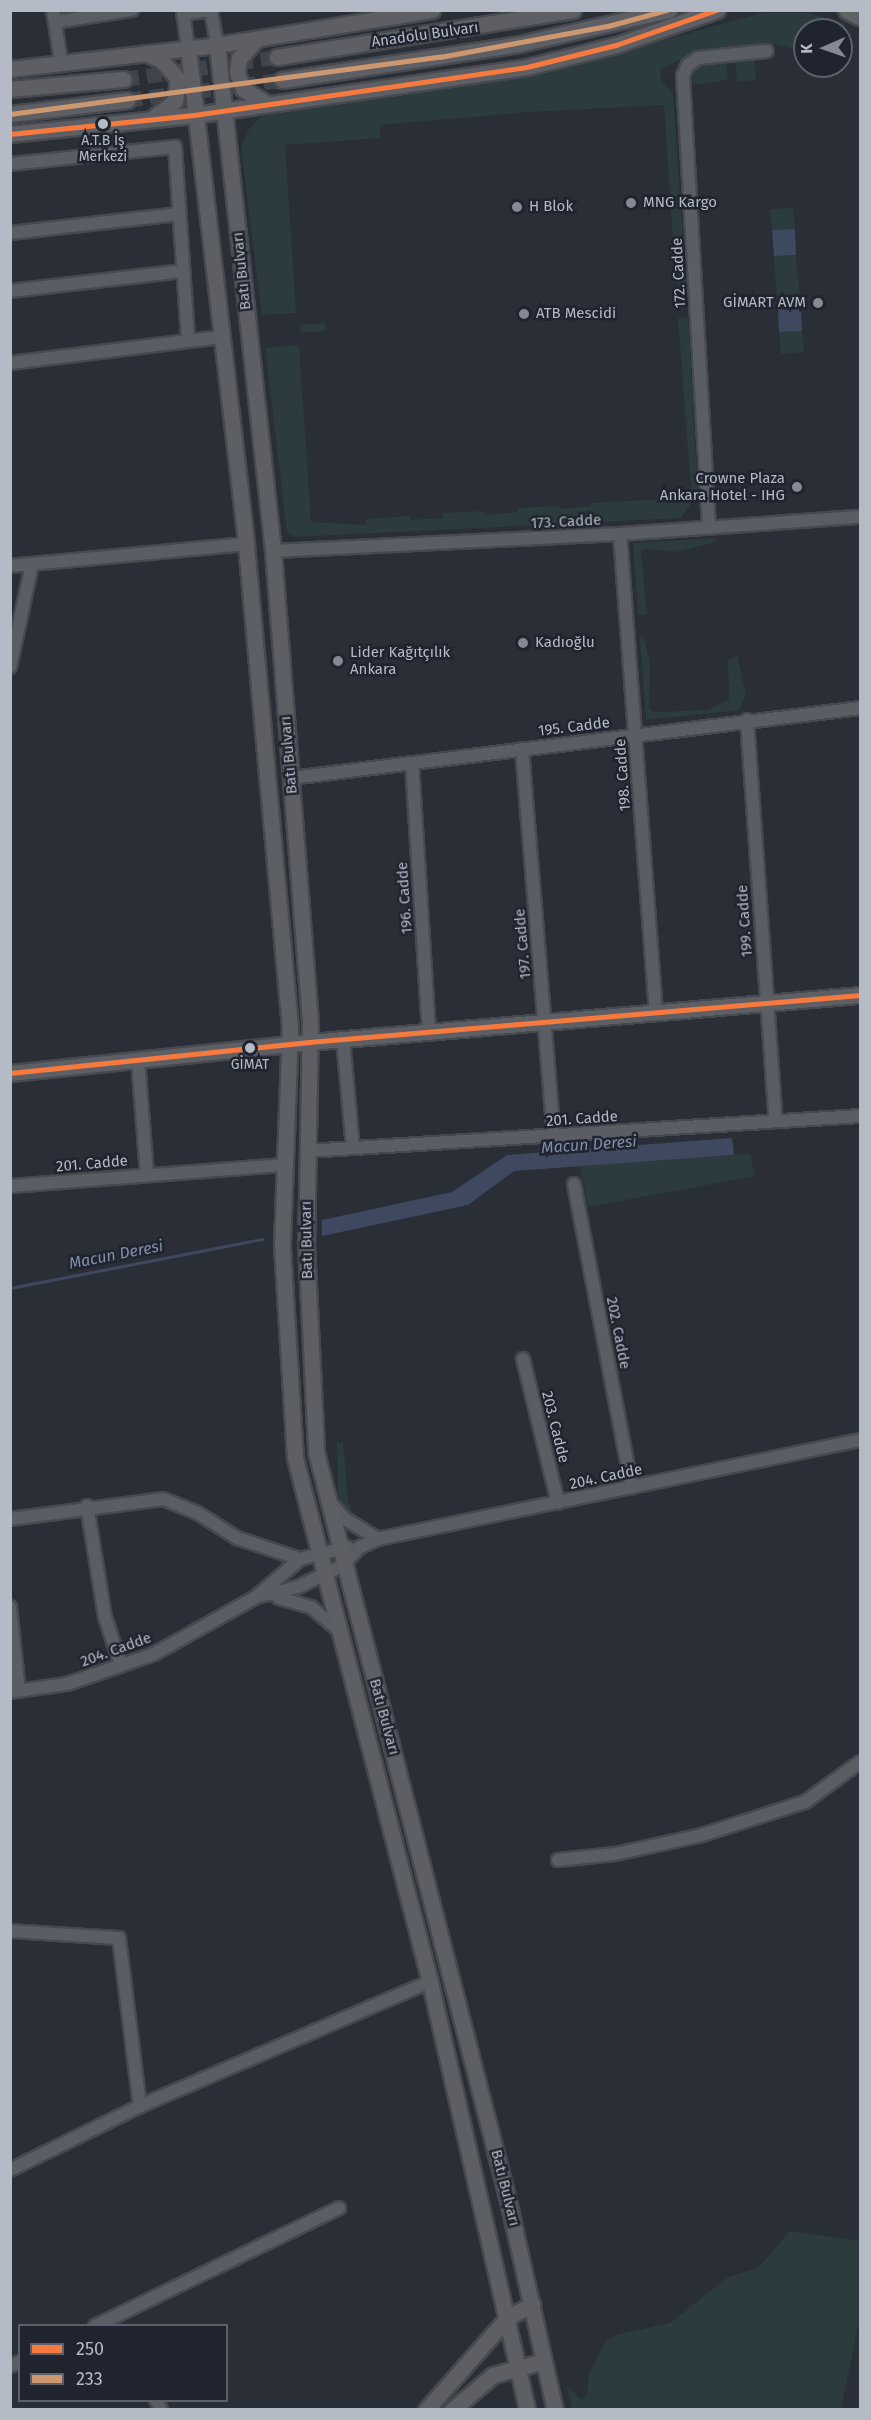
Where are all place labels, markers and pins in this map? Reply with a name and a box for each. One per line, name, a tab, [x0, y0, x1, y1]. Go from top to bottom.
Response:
marker: A.T.B İş Merkezi	[97, 118, 109, 130]
place label: A.T.B İş Merkezi	[79, 133, 127, 166]
place label: MNG Kargo	[643, 194, 717, 212]
marker: MNG Kargo	[624, 196, 638, 210]
place label: H Blok	[529, 198, 573, 216]
marker: H Blok	[510, 200, 524, 214]
place label: GİMART AVM	[723, 294, 806, 312]
marker: GİMART AVM	[811, 296, 825, 310]
place label: ATB Mescidi	[536, 305, 616, 323]
marker: ATB Mescidi	[517, 307, 531, 321]
place label: Crowne Plaza Ankara Hotel - IHG	[660, 469, 785, 504]
marker: Crowne Plaza Ankara Hotel - IHG	[790, 480, 804, 494]
place label: Kadıoğlu	[535, 634, 595, 652]
marker: Kadıoğlu	[516, 636, 530, 650]
place label: Lider Kağıtçılık Ankara	[350, 643, 450, 678]
marker: Lider Kağıtçılık Ankara	[331, 654, 345, 668]
marker: GİMAT	[244, 1042, 256, 1054]
place label: GİMAT	[231, 1057, 269, 1073]

